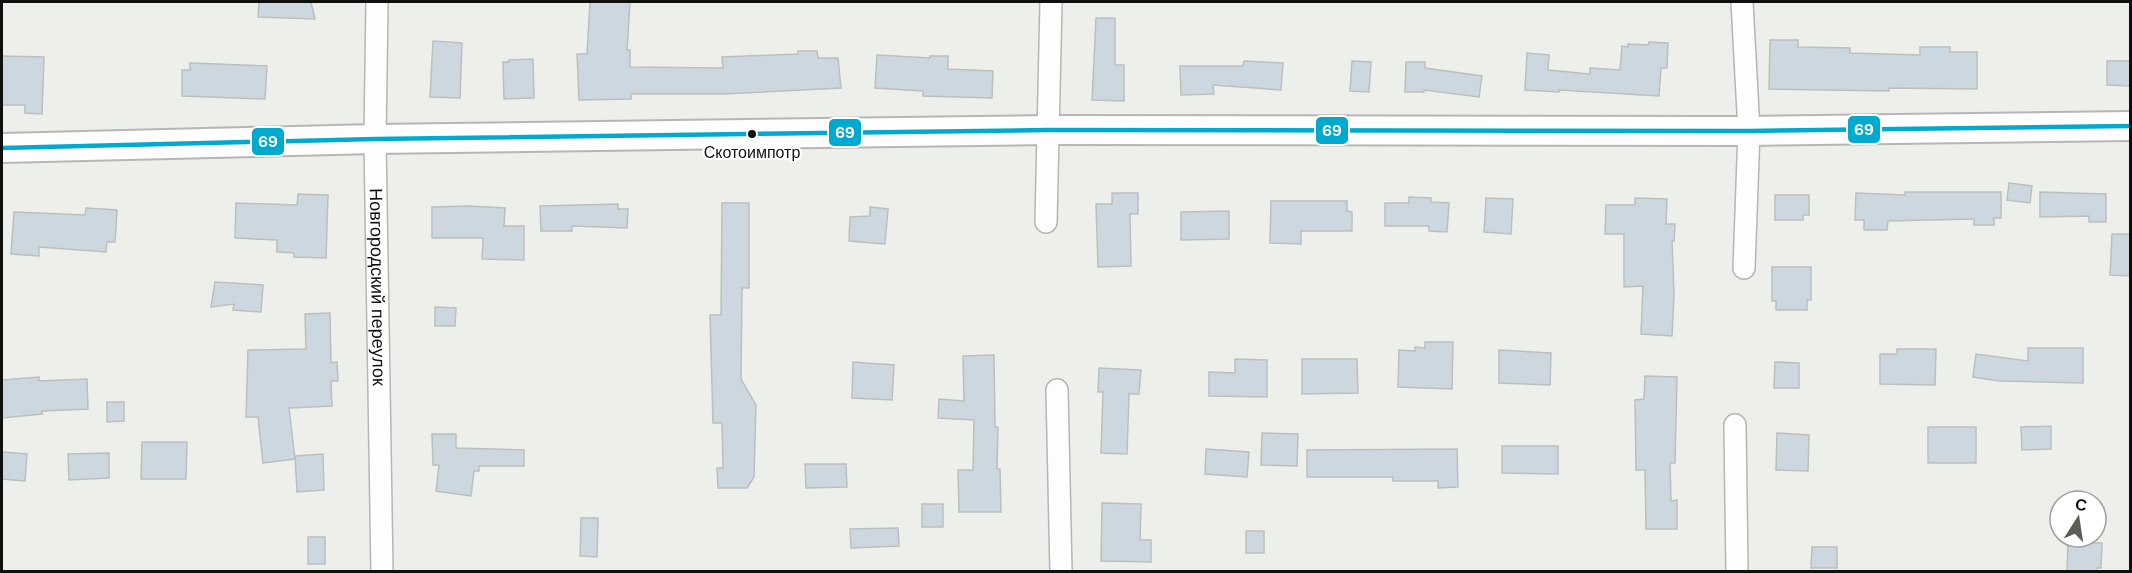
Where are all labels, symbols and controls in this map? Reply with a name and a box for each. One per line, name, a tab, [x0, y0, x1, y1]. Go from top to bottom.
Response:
line badge: 69	[1847, 115, 1881, 144]
line badge: 69	[1315, 116, 1349, 145]
line badge: 69	[828, 118, 862, 147]
text: 69	[1854, 119, 1874, 140]
text: 69	[1322, 120, 1342, 141]
text: 69	[835, 122, 855, 143]
line badge: 69	[251, 127, 285, 156]
marker: Скотоимпотр	[746, 128, 758, 140]
text: 69	[258, 131, 278, 152]
place label: Скотоимпотр	[704, 142, 800, 163]
street label: Новгородский переулок	[364, 188, 391, 386]
north arrow	[2048, 489, 2108, 549]
text: С	[2073, 493, 2089, 516]

